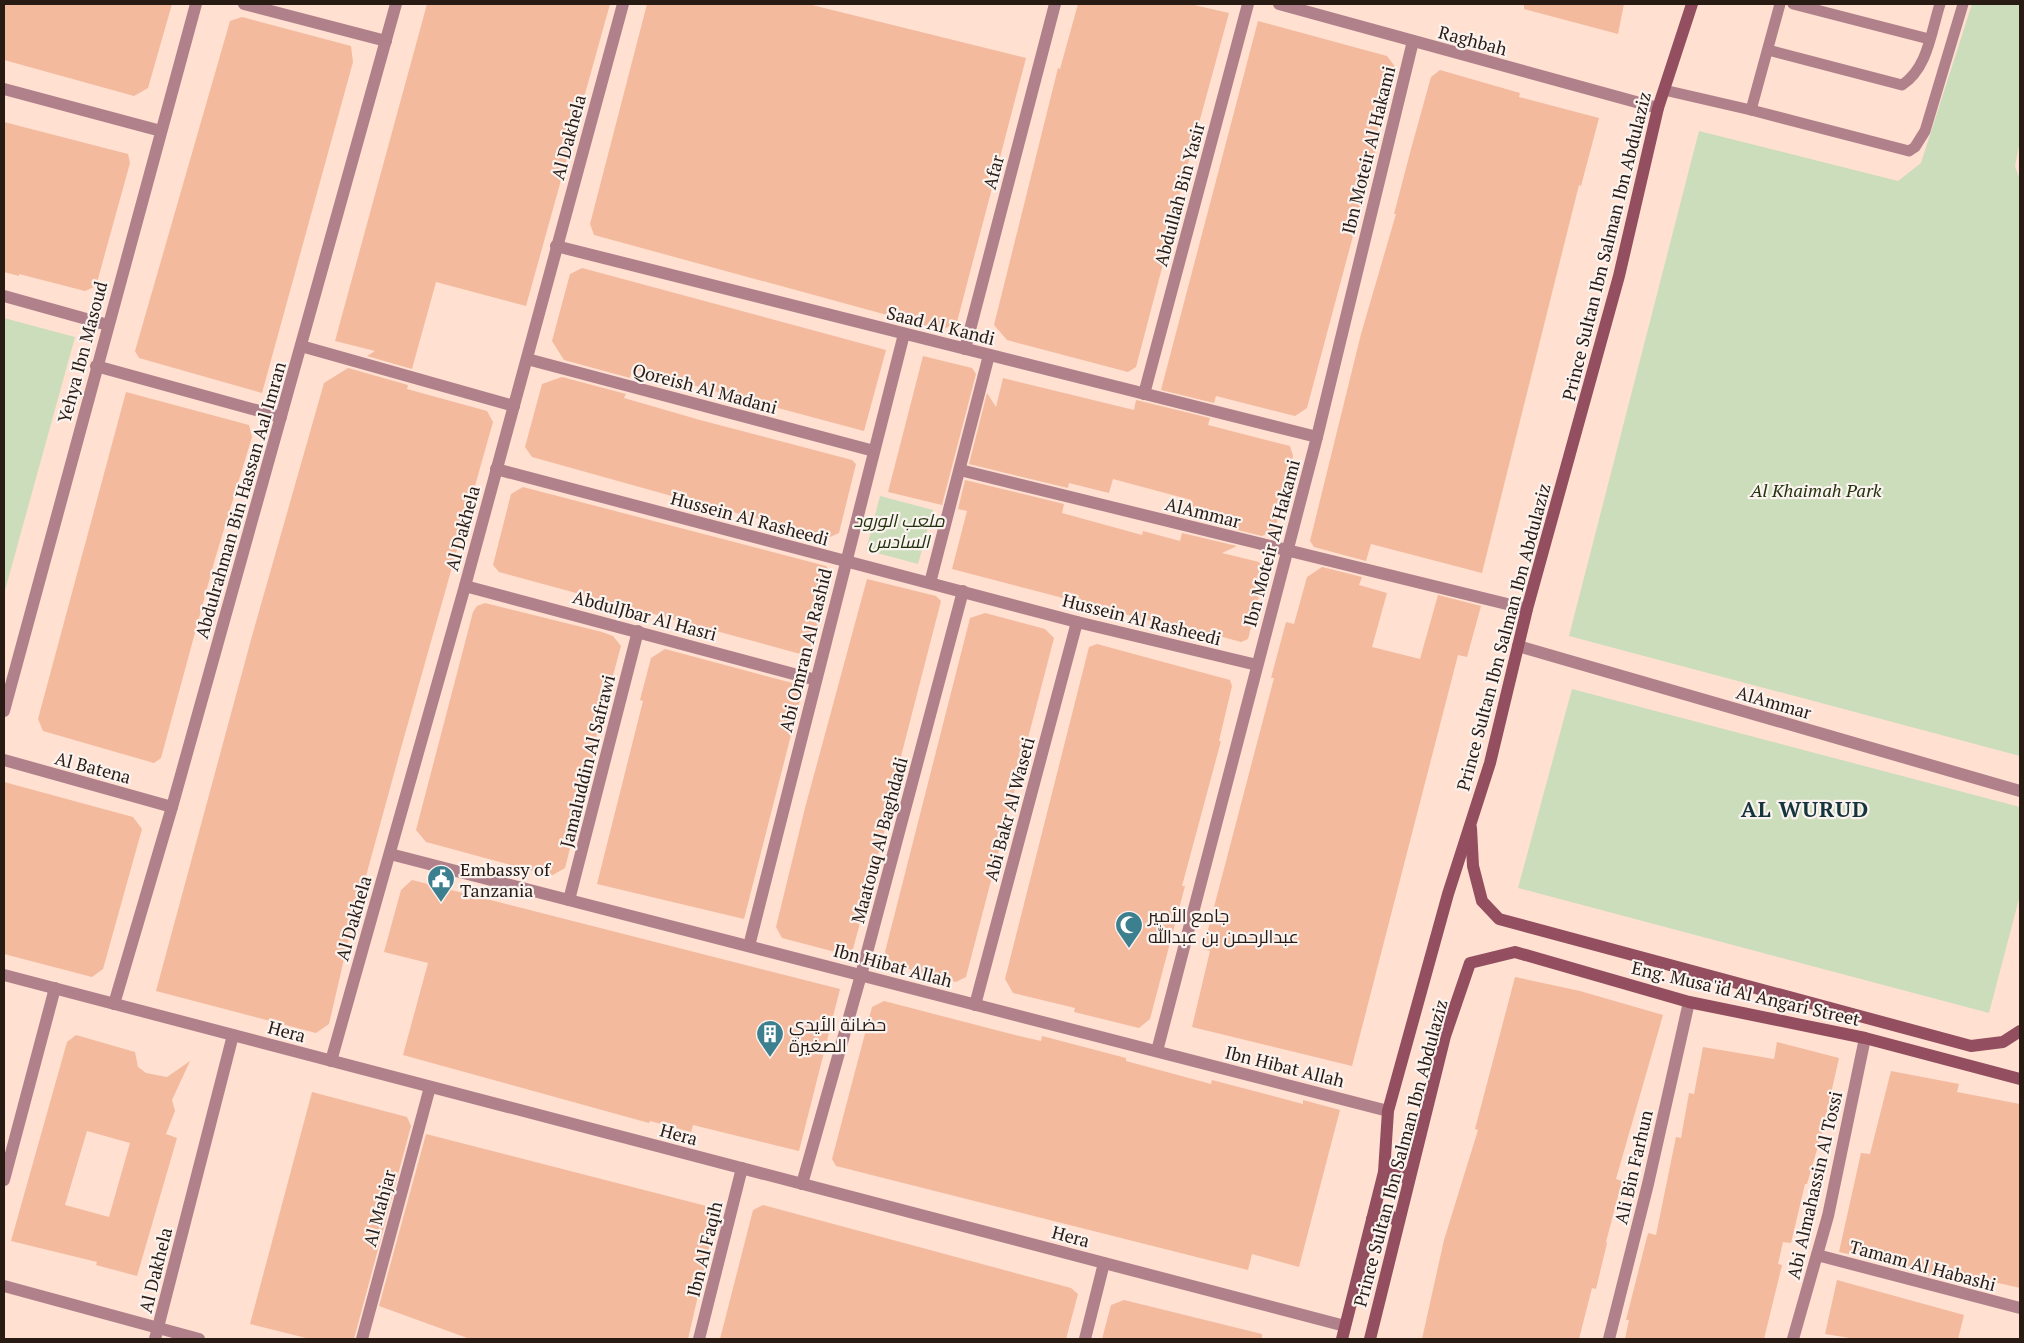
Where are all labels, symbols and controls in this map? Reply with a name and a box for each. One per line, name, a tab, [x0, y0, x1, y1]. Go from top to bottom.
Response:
street label: Raghbah	[1436, 19, 1510, 61]
street label: Ibn Moteir Al Hakami	[1336, 64, 1400, 236]
street label: Prince Sultan Ibn Salman Ibn Abdulaziz	[1556, 89, 1656, 403]
street label: Al Dakhela	[545, 92, 591, 182]
street label: Abdullah Bin Yasir	[1148, 119, 1210, 269]
street label: Afar	[977, 152, 1009, 192]
street label: Yehya Ibn Masoud	[52, 278, 113, 426]
street label: Saad Al Kandi	[884, 300, 998, 350]
street label: Qoreish Al Madani	[630, 357, 780, 419]
street label: Abdulrahman Bin Hassan Aal Imran	[189, 358, 291, 641]
street label: Ibn Moteir Al Hakami	[1237, 457, 1305, 629]
park label: Al Khaimah Park	[1749, 478, 1882, 502]
street label: Prince Sultan Ibn Salman Ibn Abdulaziz	[1450, 481, 1556, 793]
street label: Al Dakhela	[439, 483, 485, 573]
street label: Hussein Al Rasheedi	[668, 485, 832, 551]
street label: AlAmmar	[1163, 491, 1243, 533]
park label: ملعب الورود السادس	[853, 508, 945, 553]
street label: Abi Omran Al Rashid	[773, 566, 837, 734]
street label: AbdulJbar Al Hasri	[570, 584, 720, 646]
street label: Hussein Al Rasheedi	[1060, 588, 1224, 650]
street label: Jamaluddin Al Safrawi	[554, 672, 620, 850]
street label: AlAmmar	[1734, 680, 1814, 724]
street label: Abi Bakr Al Waseti	[978, 734, 1040, 884]
street label: Al Batena	[52, 745, 134, 789]
street label: Maatouq Al Baghdadi	[845, 754, 913, 926]
district label: AL WURUD	[1741, 794, 1869, 823]
place label: Embassy of Tanzania	[460, 857, 552, 902]
public building icon: Embassy of Tanzania	[426, 864, 456, 903]
street label: Al Dakhela	[329, 873, 377, 963]
place label: جامع الأمير عبدالرحمن بن عبدالله	[1147, 903, 1299, 948]
mosque icon: جامع الأمير عبدالرحمن بن عبدالله	[1114, 910, 1144, 949]
street label: Ibn Hibat Allah	[831, 938, 956, 993]
street label: Eng. Musa'id Al Angari Street	[1629, 955, 1863, 1031]
street label: Prince Sultan Ibn Salman Ibn Abdulaziz	[1347, 997, 1453, 1309]
place label: حضانة الأيدي الصغيرة	[789, 1012, 886, 1057]
street label: Hera	[265, 1014, 309, 1048]
building icon: حضانة الأيدي الصغيرة	[755, 1019, 785, 1058]
street label: Ibn Hibat Allah	[1223, 1040, 1348, 1093]
street label: Abi Almahassin Al Tossi	[1781, 1089, 1847, 1281]
street label: Ali Bin Farhun	[1608, 1107, 1658, 1226]
street label: Hera	[657, 1117, 701, 1151]
street label: Al Mahjar	[357, 1167, 401, 1249]
street label: Ibn Al Faqih	[681, 1198, 728, 1299]
street label: Hera	[1049, 1219, 1093, 1253]
street label: Al Dakhela	[133, 1225, 177, 1315]
street label: Tamam Al Habashi	[1847, 1234, 1999, 1296]

